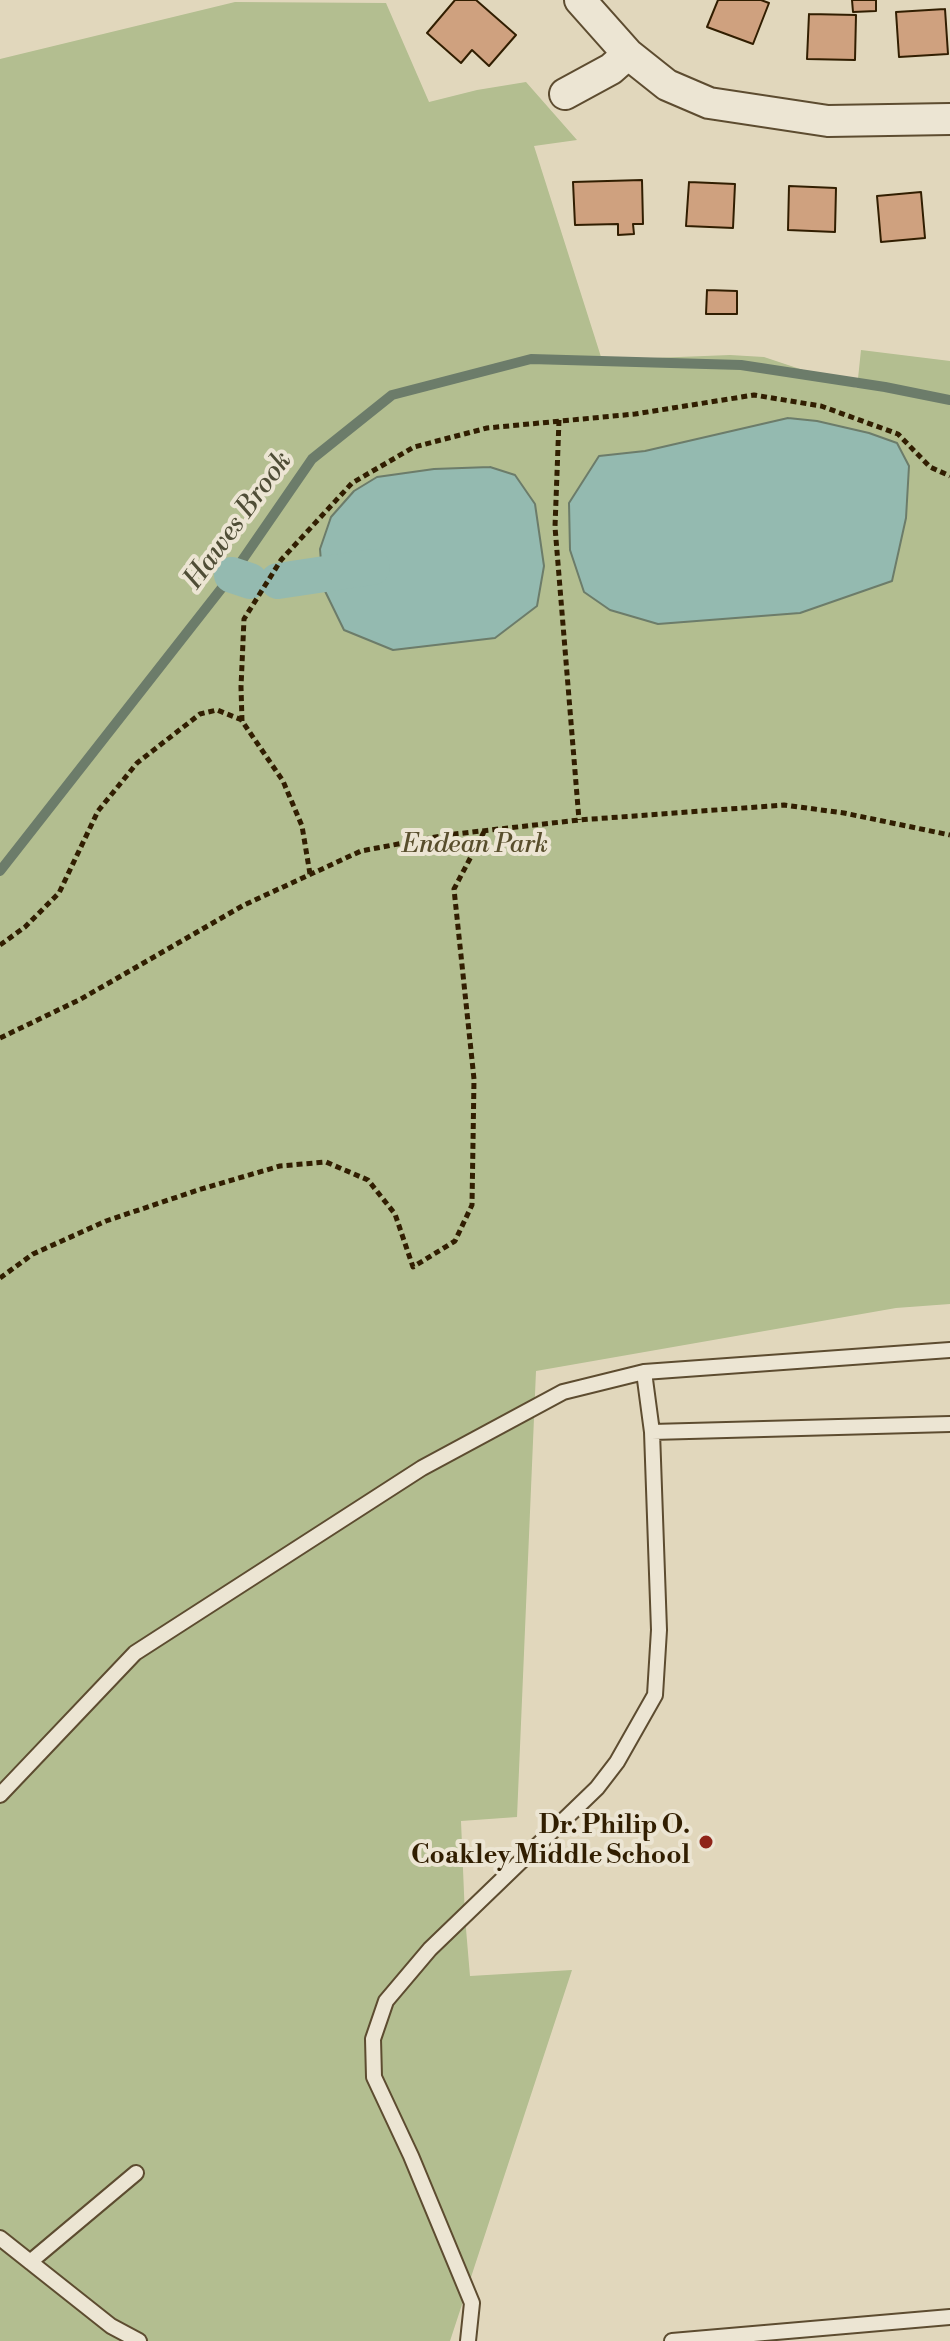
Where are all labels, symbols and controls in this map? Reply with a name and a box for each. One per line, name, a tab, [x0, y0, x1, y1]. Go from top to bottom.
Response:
water label: Hawes Brook	[178, 445, 300, 597]
park label: Endean Park	[402, 830, 548, 862]
place label: Dr. Philip O. Coakley Middle School	[411, 1811, 690, 1872]
marker: Dr. Philip O. Coakley Middle School	[697, 1833, 715, 1851]

